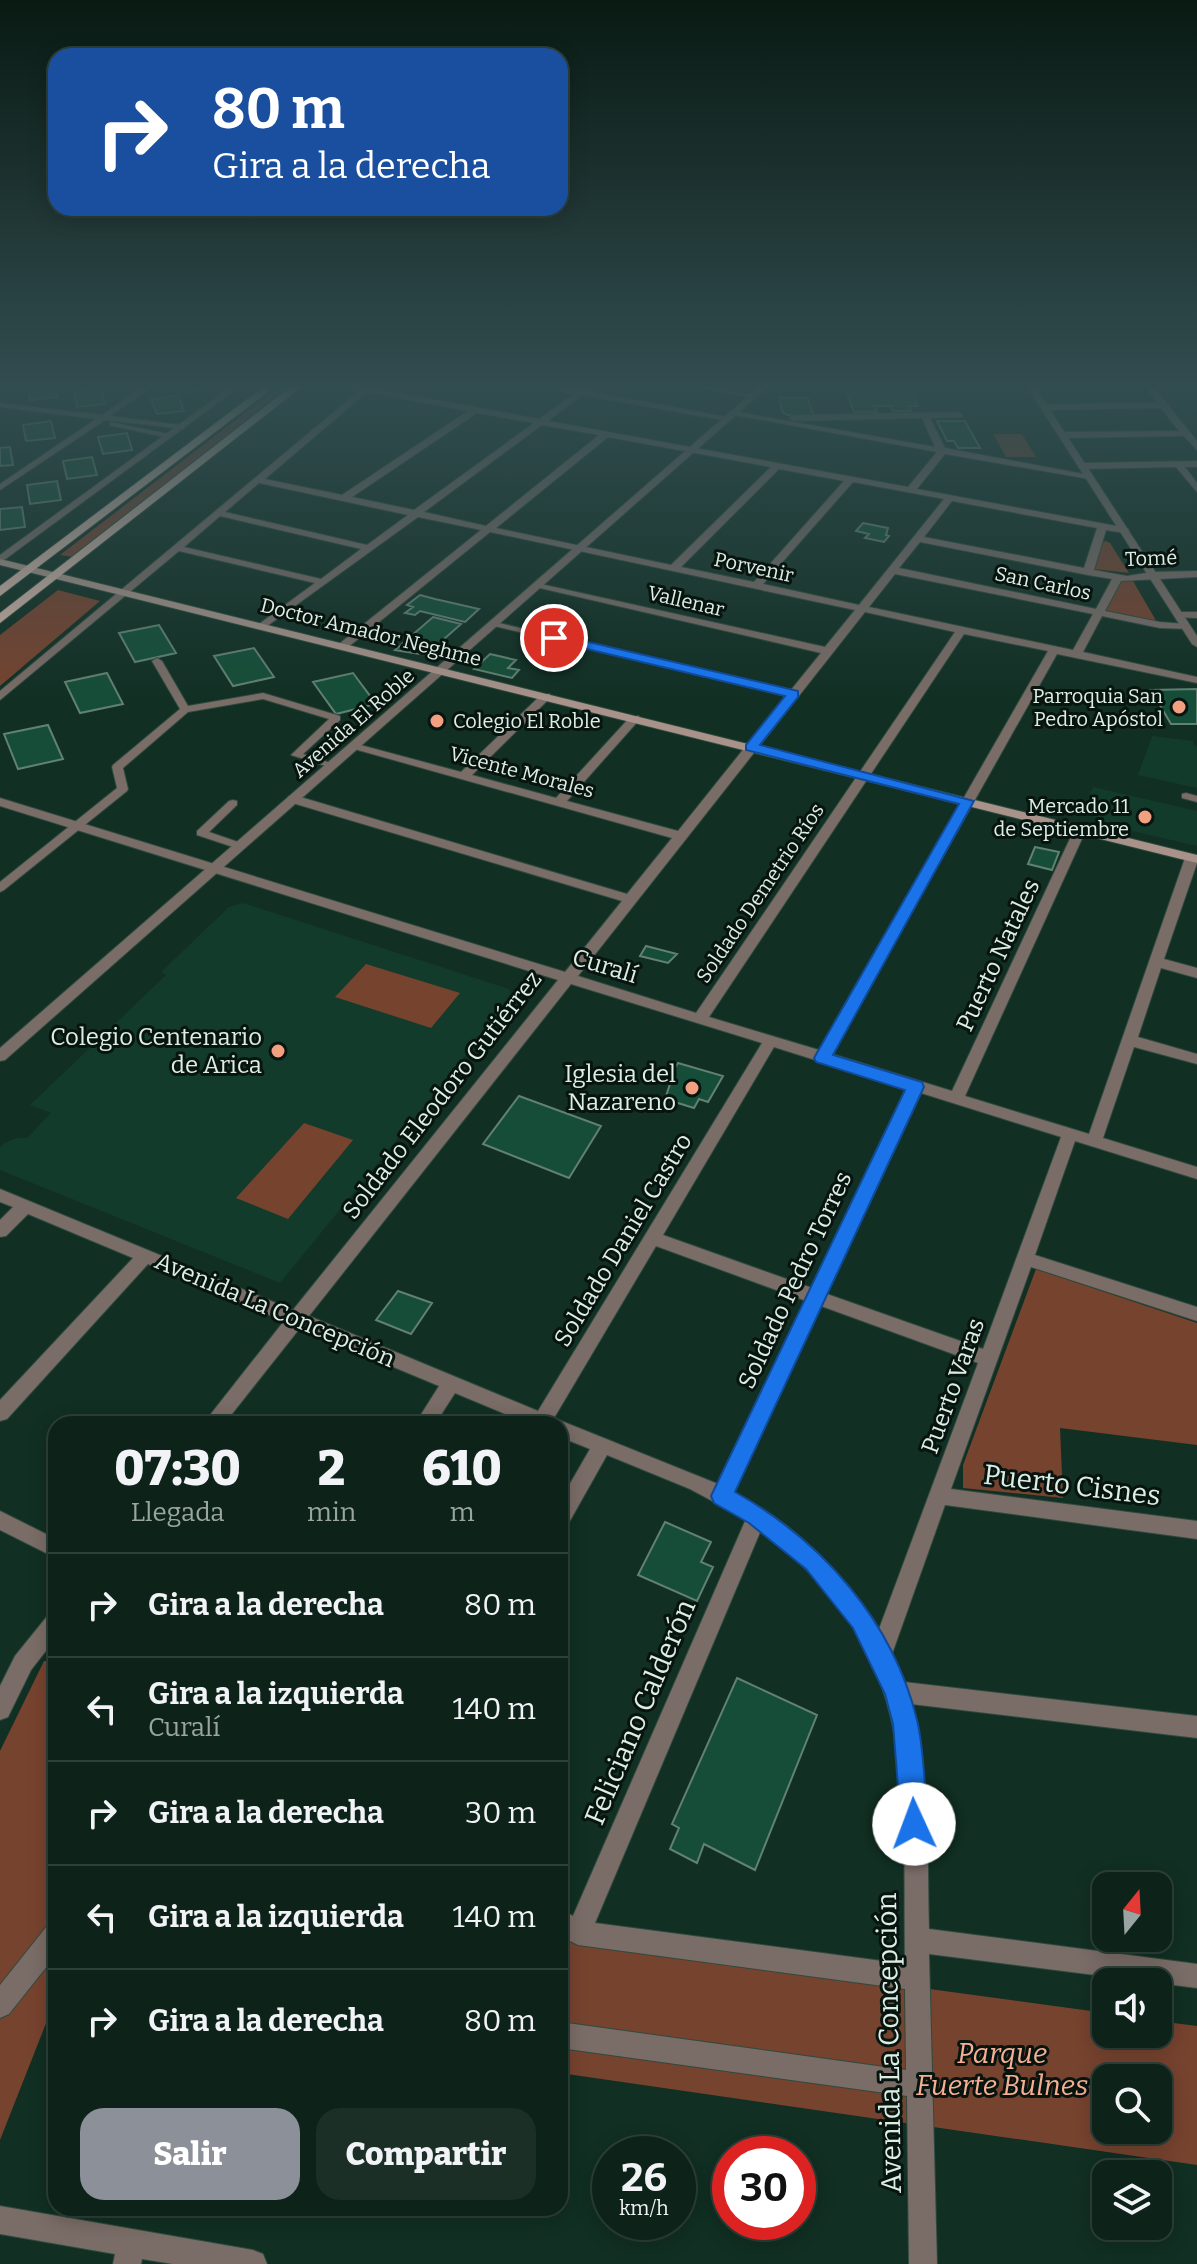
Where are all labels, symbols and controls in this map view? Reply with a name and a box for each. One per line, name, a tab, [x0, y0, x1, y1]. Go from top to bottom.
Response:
text: 80 m	[212, 76, 345, 143]
icon: right	[80, 80, 184, 184]
text: Gira a la derecha	[212, 144, 490, 188]
street label: Tomé	[1124, 545, 1178, 571]
street label: Porvenir	[712, 547, 796, 587]
street label: San Carlos	[993, 561, 1093, 605]
street label: Vallenar	[645, 581, 727, 622]
street label: Doctor Amador Neghme	[258, 593, 484, 671]
pin	[520, 604, 588, 672]
icon: arrive	[532, 616, 576, 660]
street label: Avenida El Roble	[287, 663, 419, 783]
place label: Parroquia San Pedro Apóstol	[1032, 684, 1163, 731]
marker: Parroquia San Pedro Apóstol	[1170, 698, 1188, 716]
place label: Colegio El Roble	[453, 709, 601, 733]
marker: Colegio El Roble	[428, 712, 446, 730]
street label: Vicente Morales	[447, 741, 597, 803]
place label: Mercado 11 de Septiembre	[993, 794, 1129, 841]
street label: Soldado Demetrio Ríos	[691, 799, 829, 987]
marker: Mercado 11 de Septiembre	[1136, 808, 1154, 826]
street label: Puerto Natales	[951, 875, 1045, 1035]
street label: Curalí	[569, 943, 641, 989]
street label: Soldado Eleodoro Gutiérrez	[337, 966, 547, 1224]
place label: Colegio Centenario de Arica	[50, 1023, 262, 1079]
marker: Colegio Centenario de Arica	[269, 1042, 287, 1060]
place label: Iglesia del Nazareno	[564, 1060, 676, 1116]
marker: Iglesia del Nazareno	[683, 1079, 701, 1097]
street label: Soldado Daniel Castro	[548, 1128, 698, 1352]
street label: Soldado Pedro Torres	[732, 1167, 858, 1393]
street label: Avenida La Concepción	[151, 1247, 399, 1373]
street label: Puerto Varas	[916, 1315, 990, 1457]
text: 07:30	[114, 1440, 241, 1498]
text: 2	[318, 1440, 345, 1498]
text: 610	[422, 1440, 502, 1498]
street label: Puerto Cisnes	[982, 1458, 1162, 1512]
text: Llegada	[131, 1497, 224, 1528]
text: min	[307, 1497, 356, 1528]
text: m	[450, 1497, 474, 1528]
icon: right	[80, 1583, 124, 1627]
text: Gira a la derecha	[148, 1587, 384, 1623]
text: 80 m	[464, 1587, 536, 1623]
street label: Feliciano Calderón	[578, 1594, 702, 1829]
text: Gira a la izquierda	[148, 1676, 404, 1712]
icon: left	[80, 1687, 124, 1731]
text: 140 m	[452, 1691, 536, 1727]
text: Curalí	[148, 1712, 220, 1743]
position arrow	[872, 1782, 956, 1866]
icon: right	[80, 1791, 124, 1835]
text: Gira a la derecha	[148, 1795, 384, 1831]
text: 30 m	[465, 1795, 536, 1831]
north arrow	[1092, 1872, 1172, 1952]
map controls	[1092, 1872, 1172, 2240]
street label: Avenida La Concepción	[870, 1892, 908, 2193]
icon: left	[80, 1895, 124, 1939]
text: Gira a la izquierda	[148, 1899, 404, 1935]
text: 140 m	[452, 1899, 536, 1935]
button: sound	[1092, 1968, 1172, 2048]
icon: right	[80, 1999, 124, 2043]
text: Gira a la derecha	[148, 2003, 384, 2039]
text: 80 m	[464, 2003, 536, 2039]
park label: Parque Fuerte Bulnes	[916, 2037, 1088, 2102]
button: search	[1092, 2064, 1172, 2144]
button: Salir	[80, 2108, 300, 2200]
button: Compartir	[316, 2108, 536, 2200]
speed limit sign: 30	[712, 2136, 816, 2240]
text: 26	[621, 2154, 667, 2202]
button: layers	[1092, 2160, 1172, 2240]
text: km/h	[619, 2196, 669, 2220]

